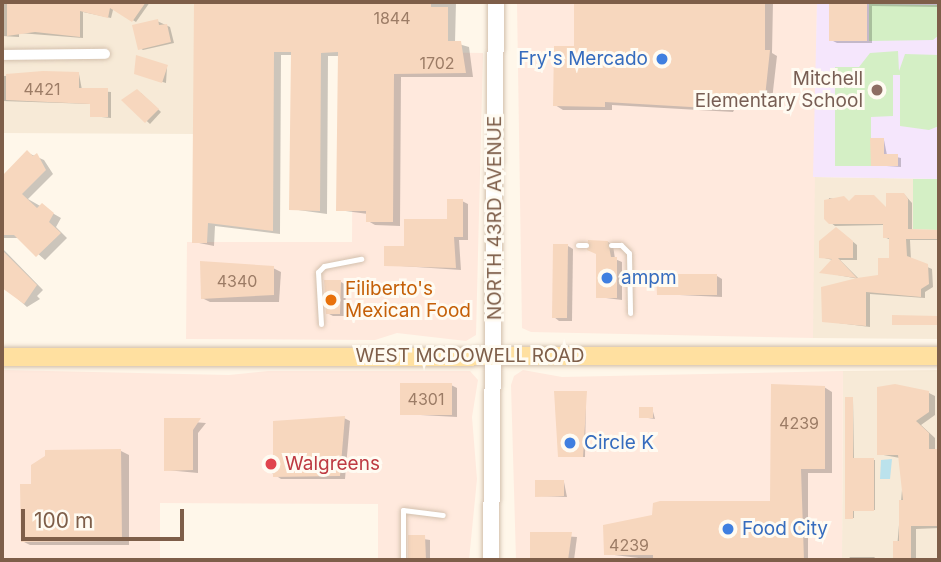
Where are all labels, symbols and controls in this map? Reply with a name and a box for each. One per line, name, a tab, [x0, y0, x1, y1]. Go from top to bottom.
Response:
house number: 1844	[373, 8, 411, 28]
place label: Fry's Mercado	[518, 48, 648, 70]
marker: Fry's Mercado	[654, 51, 670, 67]
house number: 1702	[419, 53, 455, 73]
place label: Mitchell Elementary School	[695, 68, 863, 112]
house number: 4421	[24, 79, 60, 99]
marker: Mitchell Elementary School	[869, 82, 885, 98]
street label: NORTH 43RD AVENUE	[484, 116, 506, 320]
place label: ampm	[621, 267, 677, 289]
marker: ampm	[599, 270, 615, 286]
house number: 4340	[217, 271, 257, 291]
place label: Filiberto's Mexican Food	[345, 278, 471, 322]
marker: Filiberto's Mexican Food	[323, 292, 339, 308]
street label: WEST MCDOWELL ROAD	[355, 345, 585, 367]
house number: 4301	[408, 389, 444, 409]
house number: 4239	[779, 413, 819, 433]
place label: Circle K	[584, 432, 654, 454]
marker: Circle K	[562, 435, 578, 451]
place label: Walgreens	[285, 453, 380, 475]
marker: Walgreens	[263, 456, 279, 472]
scale bar	[24, 496, 187, 540]
text: 100 m	[34, 508, 93, 533]
place label: Food City	[742, 518, 828, 540]
marker: Food City	[720, 521, 736, 537]
house number: 4239	[609, 535, 649, 555]

